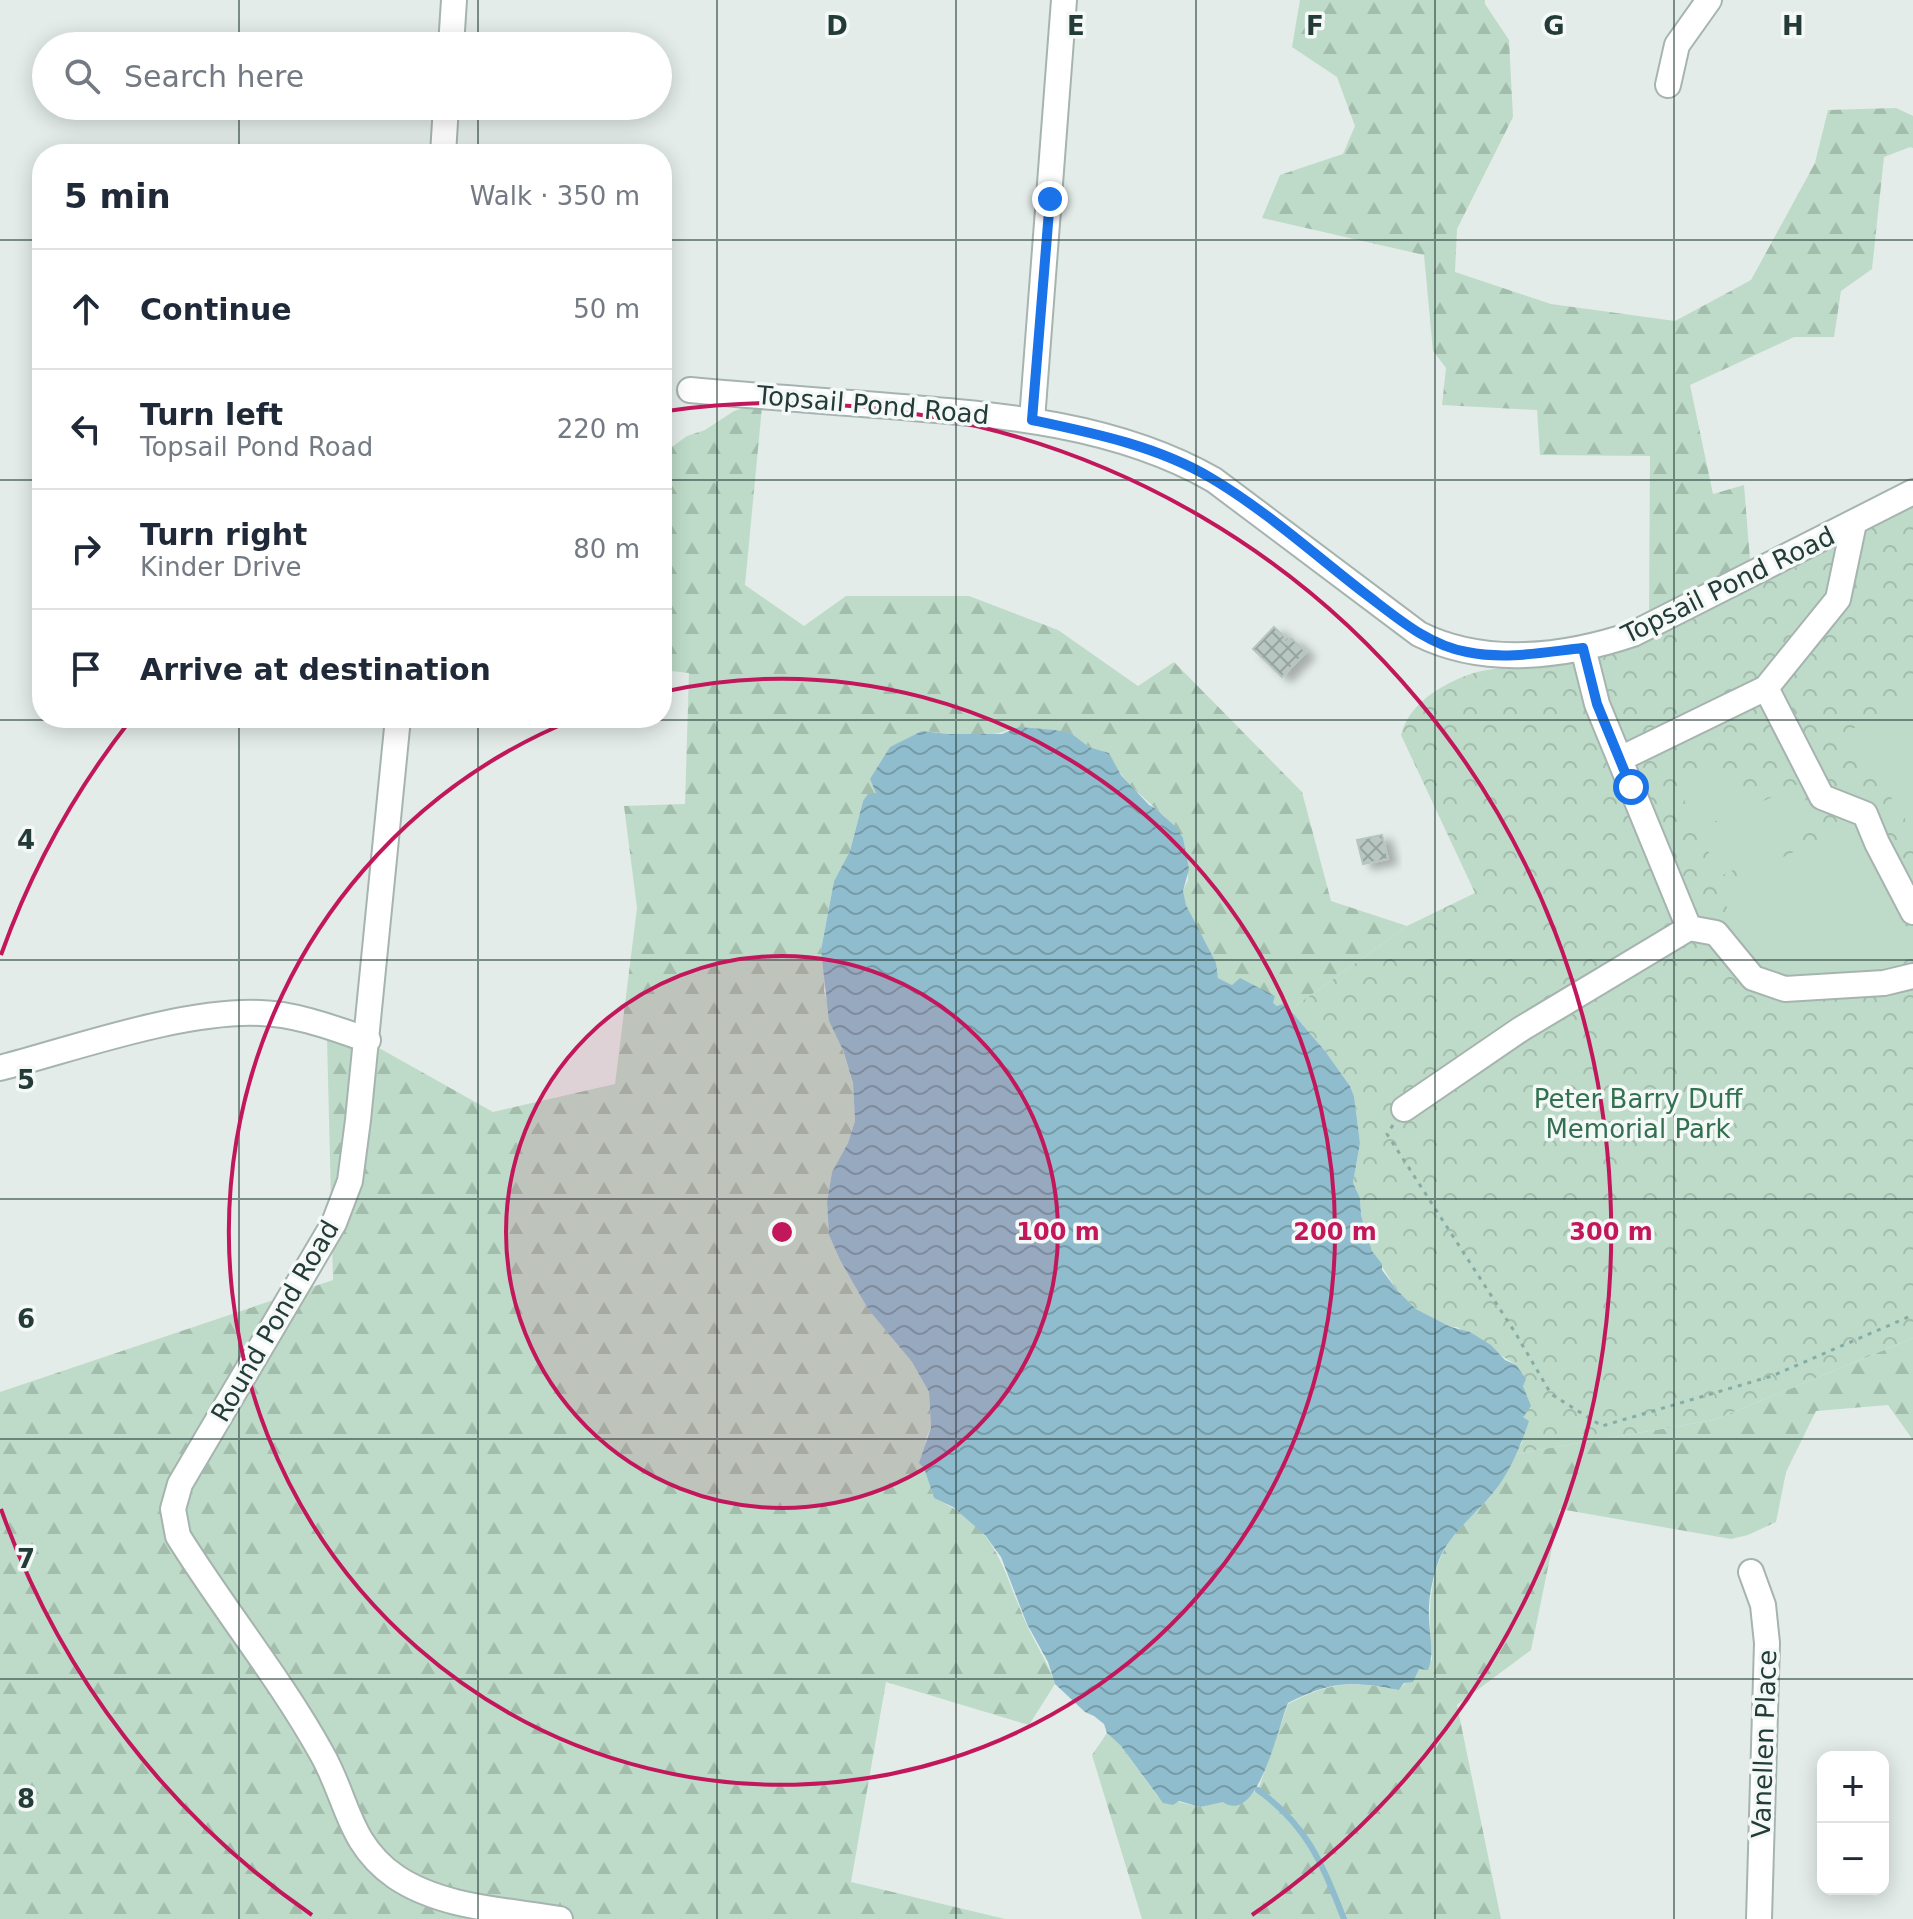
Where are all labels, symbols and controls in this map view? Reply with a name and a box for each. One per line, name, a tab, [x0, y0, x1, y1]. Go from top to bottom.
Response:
text: D	[826, 11, 848, 41]
text: E	[1067, 11, 1085, 41]
text: F	[1306, 11, 1324, 41]
text: G	[1543, 11, 1565, 41]
text: H	[1782, 11, 1804, 41]
search box	[32, 32, 672, 120]
icon: search	[60, 54, 104, 98]
text: Search here	[124, 59, 304, 94]
text: 5 min	[64, 176, 171, 216]
text: Walk · 350 m	[470, 181, 640, 211]
route end	[1032, 181, 1068, 217]
icon: ahead	[64, 287, 108, 331]
text: Continue	[140, 292, 292, 327]
text: 50 m	[573, 294, 640, 324]
street label: Topsail Pond Road	[755, 380, 990, 430]
text: Turn left	[140, 397, 283, 432]
icon: left	[64, 407, 108, 451]
text: 220 m	[557, 414, 640, 444]
text: Topsail Pond Road	[140, 432, 373, 462]
text: Turn right	[140, 517, 307, 552]
street label: Topsail Pond Road	[1616, 520, 1839, 650]
icon: right	[64, 527, 108, 571]
text: 80 m	[573, 534, 640, 564]
text: Kinder Drive	[140, 552, 302, 582]
icon: arrive	[64, 647, 108, 691]
text: Arrive at destination	[140, 652, 491, 687]
route start	[1613, 769, 1649, 805]
text: 4	[17, 825, 35, 855]
text: 5	[17, 1065, 35, 1095]
park label: Peter Barry Duff Memorial Park	[1534, 1084, 1743, 1144]
street label: Round Pond Road	[205, 1215, 345, 1427]
centre of rings	[768, 1218, 796, 1246]
text: 100 m	[1016, 1218, 1100, 1246]
text: 200 m	[1293, 1218, 1377, 1246]
text: 300 m	[1569, 1218, 1653, 1246]
text: 6	[17, 1304, 35, 1334]
text: 7	[17, 1544, 35, 1574]
street label: Vanellen Place	[1746, 1649, 1782, 1839]
map controls	[1817, 1751, 1889, 1895]
button: +	[1817, 1751, 1889, 1823]
text: 8	[17, 1784, 35, 1814]
button: −	[1817, 1823, 1889, 1895]

